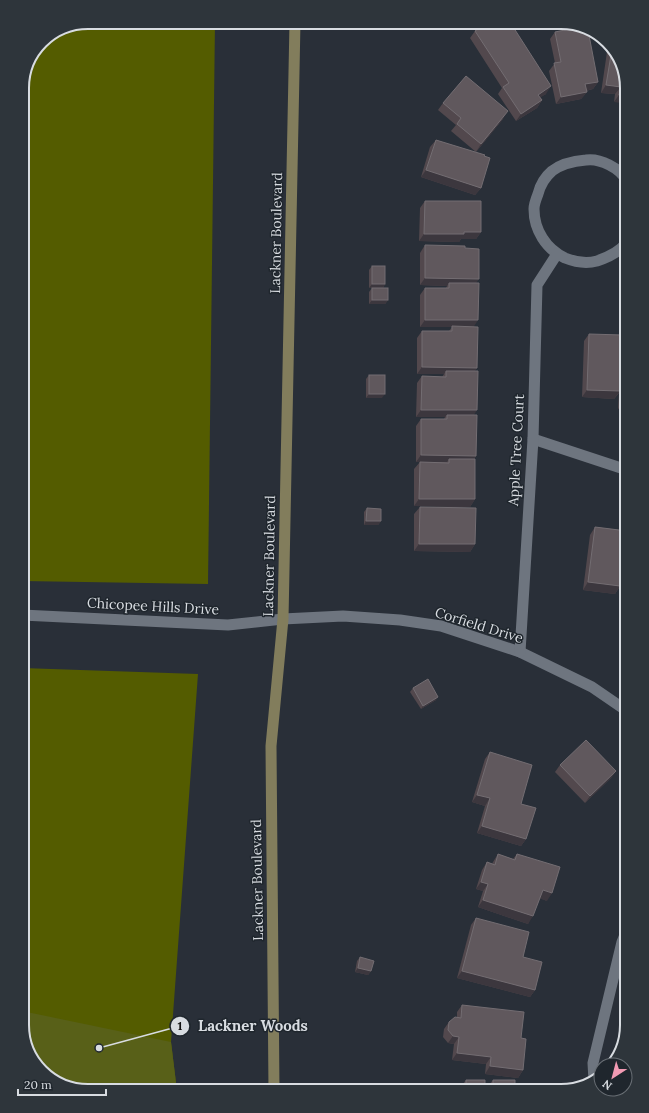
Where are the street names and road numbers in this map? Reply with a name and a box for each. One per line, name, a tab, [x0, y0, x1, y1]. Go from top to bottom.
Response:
street label: Lackner Boulevard	[266, 172, 286, 294]
street label: Apple Tree Court	[504, 393, 528, 507]
street label: Lackner Boulevard	[259, 495, 279, 617]
street label: Chicopee Hills Drive	[86, 594, 220, 618]
street label: Corfield Drive	[433, 603, 526, 647]
street label: Lackner Boulevard	[247, 819, 267, 941]

